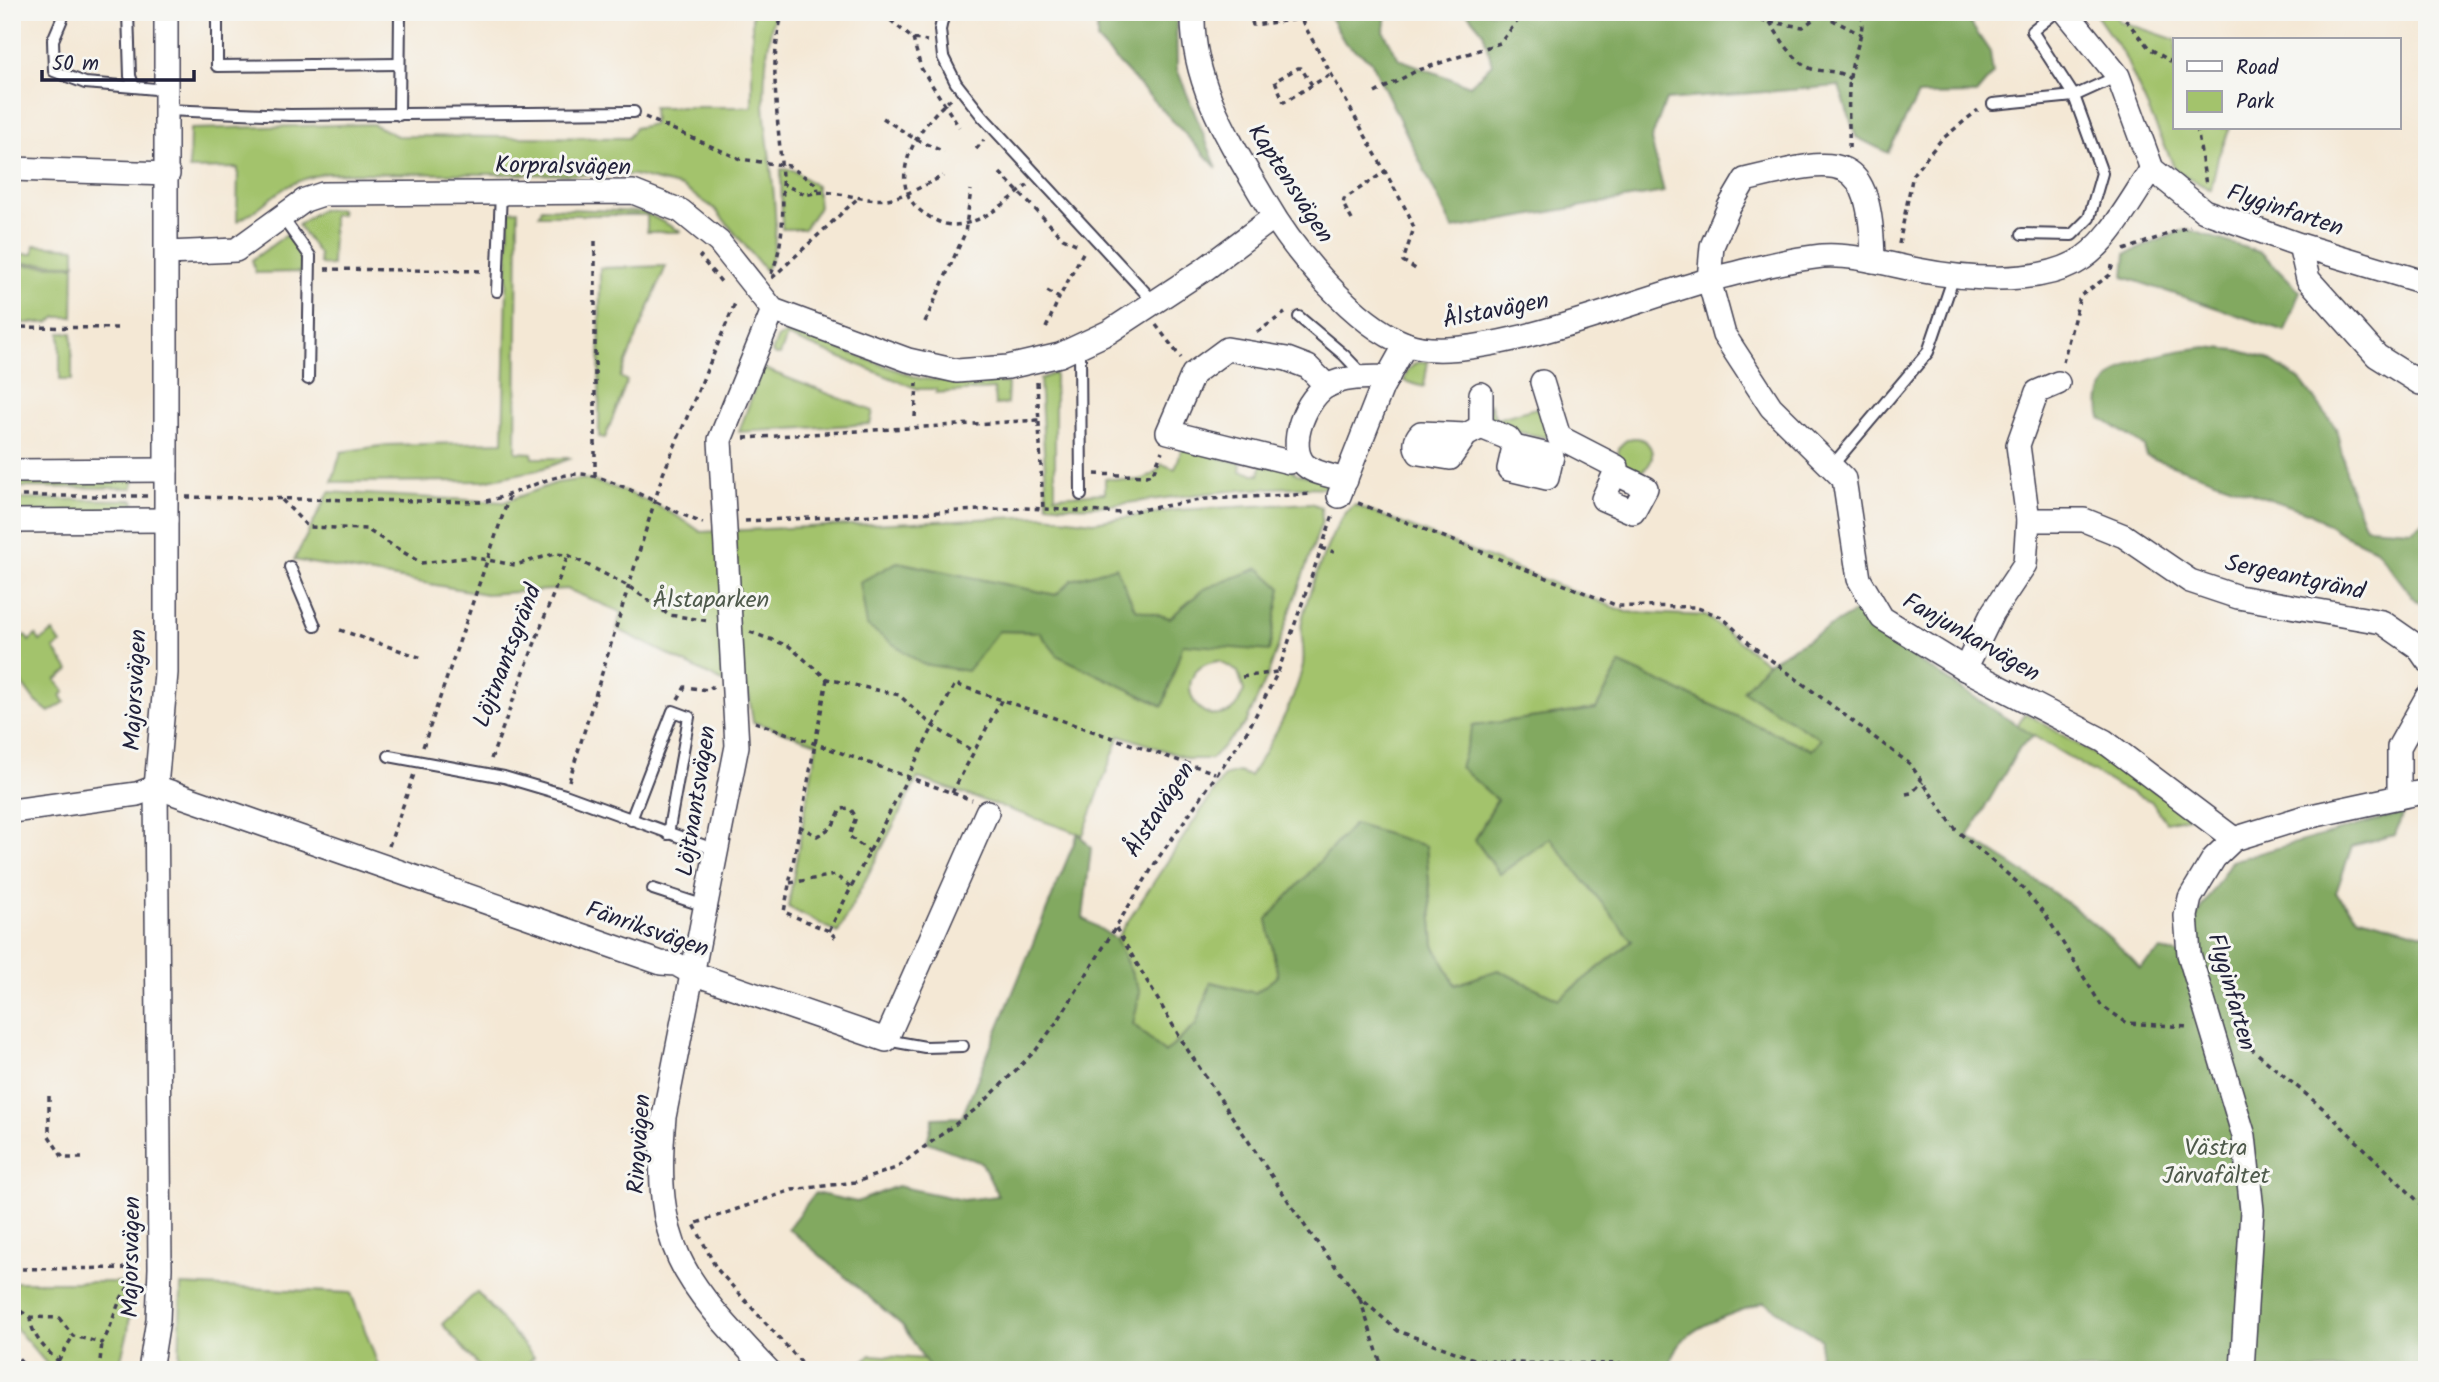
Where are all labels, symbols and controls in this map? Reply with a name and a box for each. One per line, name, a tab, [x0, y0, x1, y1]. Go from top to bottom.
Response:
scale bar	[42, 38, 194, 82]
legend	[2173, 38, 2400, 130]
text: 50 m	[52, 48, 99, 81]
text: Road	[2236, 52, 2279, 85]
text: Park	[2236, 86, 2274, 119]
street label: Kaptensvägen	[1236, 116, 1344, 252]
street label: Korpralsvägen	[495, 146, 631, 188]
street label: Flyginfarten	[2222, 174, 2348, 248]
street label: Ålstavägen	[1439, 282, 1553, 340]
street label: Sergeantgränd	[2221, 544, 2370, 612]
street label: Löjtnantsgränd	[463, 578, 554, 734]
park label: Ålstaparken	[653, 581, 769, 620]
street label: Fanjunkarvägen	[1895, 583, 2047, 693]
street label: Majorsvägen	[113, 628, 159, 752]
street label: Löjtnantsvägen	[666, 723, 728, 879]
street label: Ålstavägen	[1114, 754, 1206, 866]
street label: Fänriksvägen	[580, 891, 714, 969]
street label: Flyginfarten	[2196, 929, 2266, 1055]
street label: Ringvägen	[617, 1093, 663, 1195]
park label: Västra Järvafältet	[2162, 1129, 2270, 1196]
street label: Majorsvägen	[111, 1196, 153, 1318]

